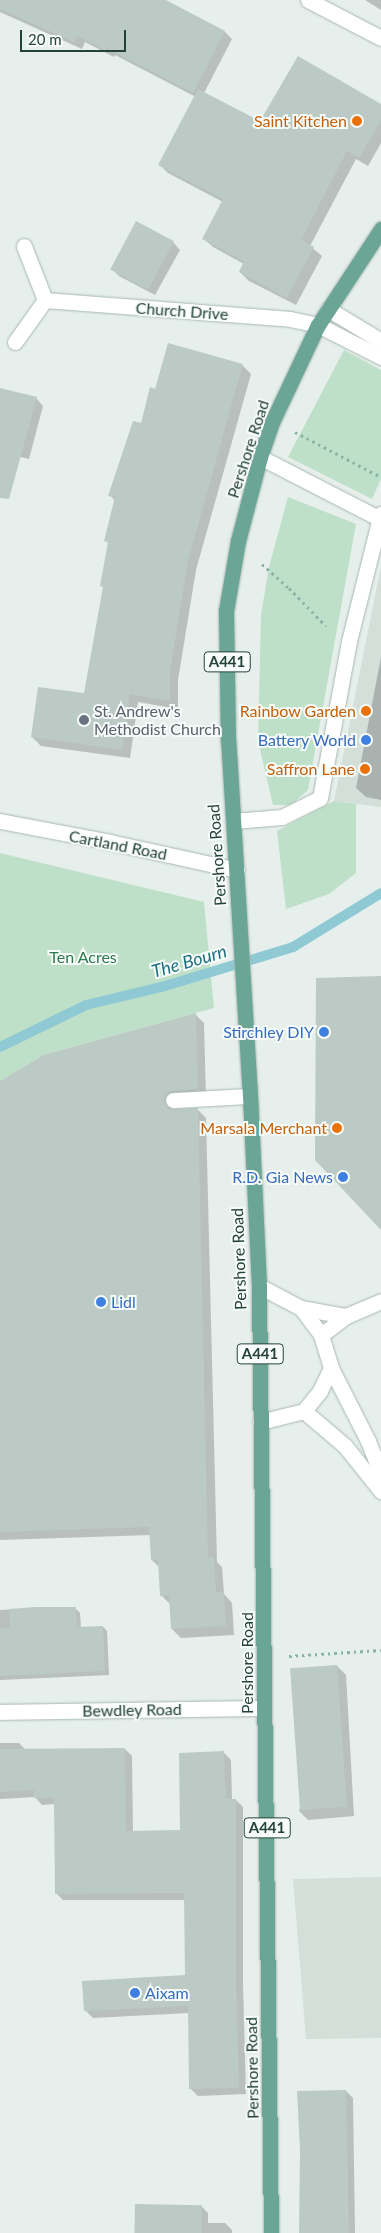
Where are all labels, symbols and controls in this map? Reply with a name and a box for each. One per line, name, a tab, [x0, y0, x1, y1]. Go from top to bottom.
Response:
scale bar	[22, 20, 129, 52]
text: 20 m	[28, 30, 62, 48]
place label: Saint Kitchen	[254, 111, 347, 131]
marker: Saint Kitchen	[351, 115, 363, 127]
street label: Church Drive	[135, 298, 229, 324]
street label: Pershore Road	[223, 398, 273, 500]
road number: A441	[203, 650, 251, 674]
place label: St. Andrew's Methodist Church	[94, 701, 221, 739]
place label: Rainbow Garden	[239, 701, 356, 721]
marker: Rainbow Garden	[360, 705, 372, 717]
marker: St. Andrew's Methodist Church	[78, 714, 90, 726]
place label: Battery World	[257, 730, 356, 750]
marker: Battery World	[360, 734, 372, 746]
place label: Saffron Lane	[267, 759, 355, 779]
marker: Saffron Lane	[359, 763, 371, 775]
street label: Pershore Road	[204, 804, 230, 906]
street label: Cartland Road	[67, 826, 169, 864]
water label: The Bourn	[149, 940, 229, 982]
park label: Ten Acres	[49, 947, 117, 967]
place label: Stirchley DIY	[223, 1022, 314, 1042]
marker: Stirchley DIY	[318, 1026, 330, 1038]
place label: Marsala Merchant	[200, 1118, 327, 1138]
marker: Marsala Merchant	[331, 1122, 343, 1134]
place label: R.D. Gia News	[232, 1167, 333, 1187]
marker: R.D. Gia News	[337, 1171, 349, 1183]
street label: Pershore Road	[228, 1208, 250, 1310]
place label: Lidl	[111, 1292, 136, 1312]
marker: Lidl	[95, 1296, 107, 1308]
road number: A441	[236, 1342, 284, 1366]
street label: Pershore Road	[237, 1612, 257, 1714]
street label: Bewdley Road	[82, 1700, 182, 1720]
road number: A441	[243, 1816, 291, 1840]
place label: Aixam	[145, 1983, 189, 2003]
marker: Aixam	[129, 1987, 141, 1999]
street label: Pershore Road	[242, 2017, 262, 2119]

